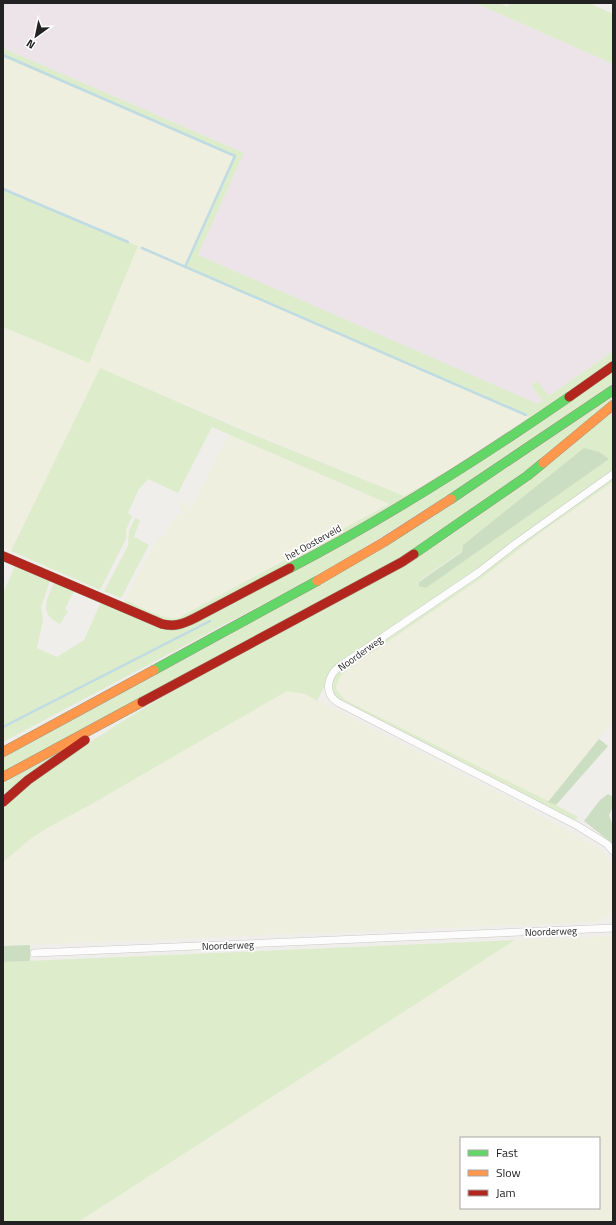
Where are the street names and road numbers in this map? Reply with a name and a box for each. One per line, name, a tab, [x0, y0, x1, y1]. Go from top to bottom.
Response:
street label: het Oosterveld	[282, 521, 344, 564]
street label: Noorderweg	[335, 632, 386, 675]
street label: Noorderweg	[525, 923, 577, 940]
street label: Noorderweg	[202, 937, 254, 954]

